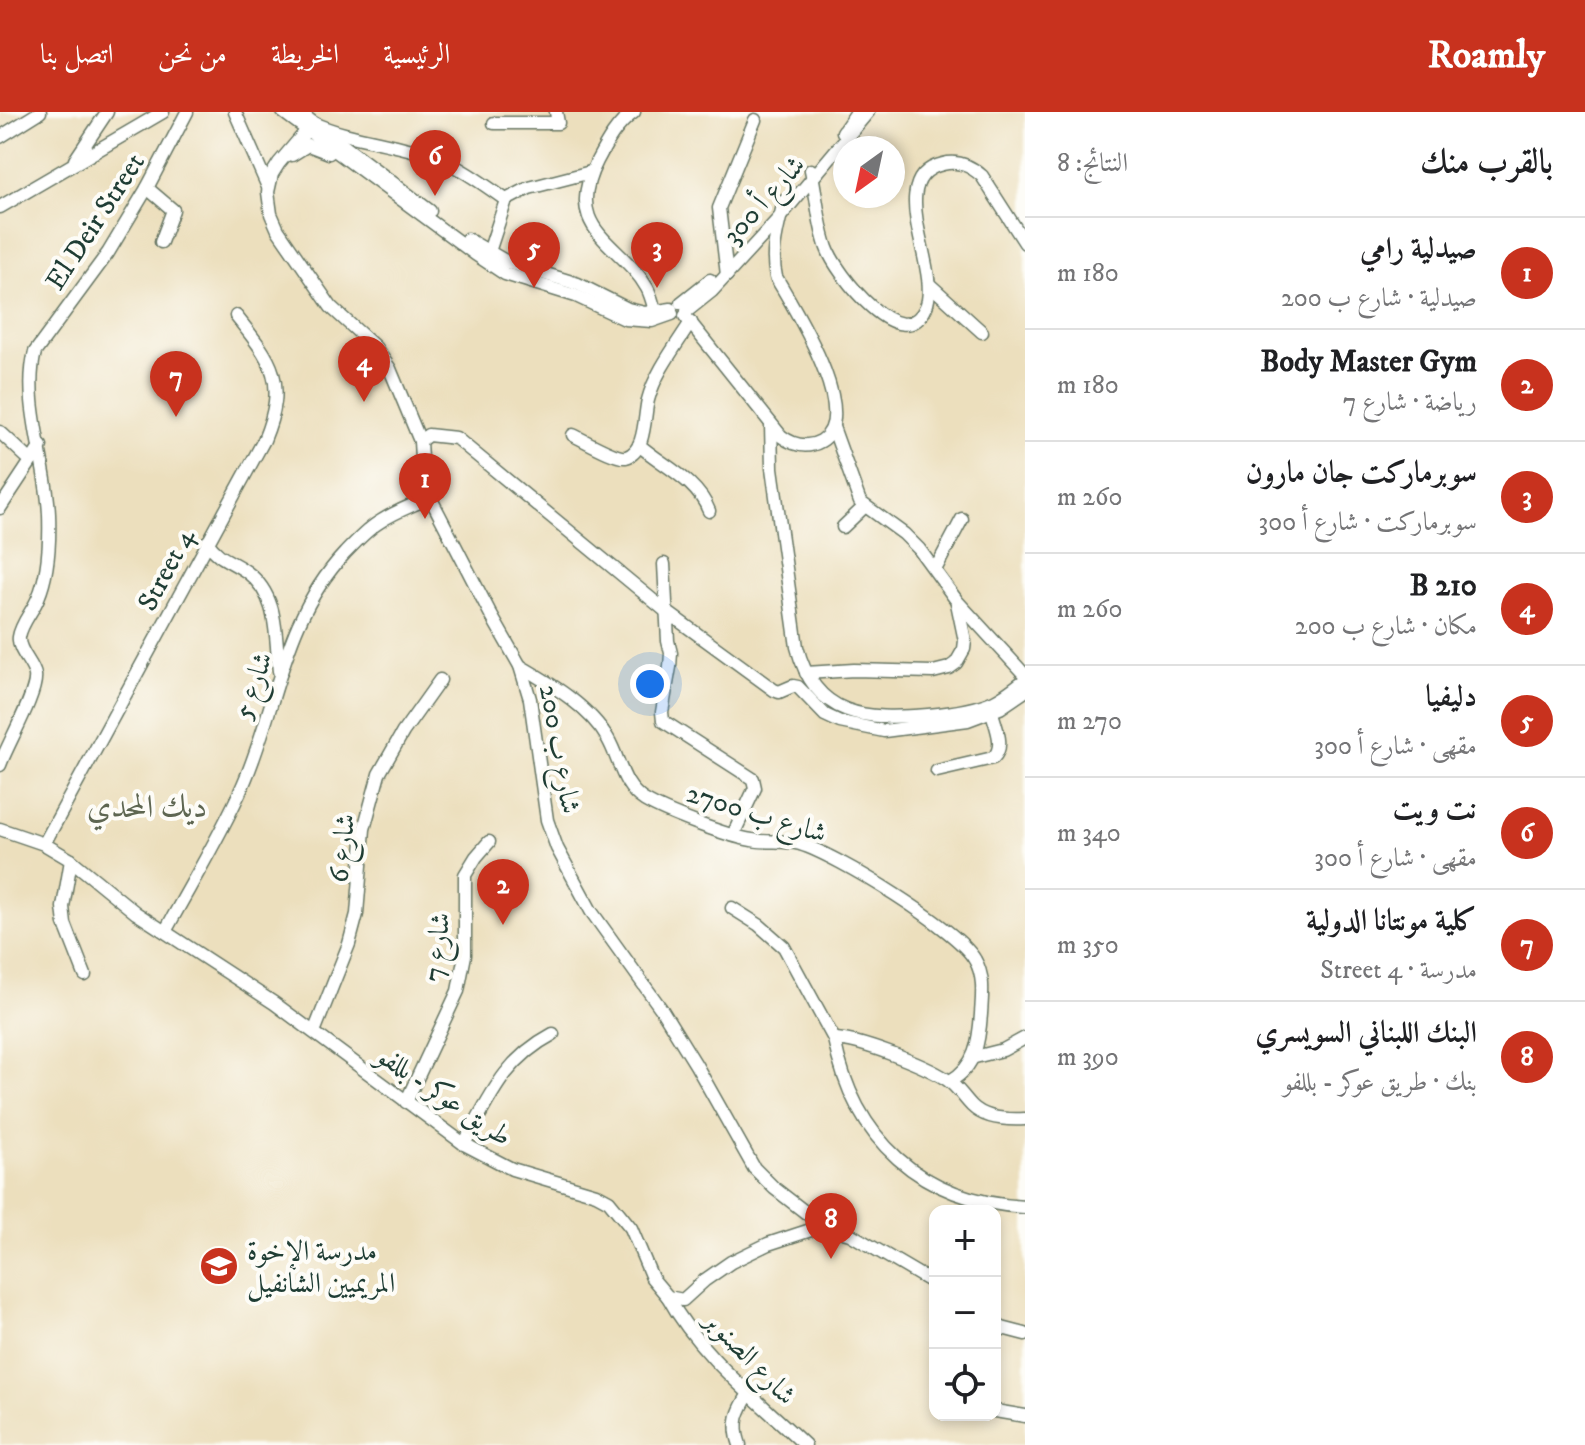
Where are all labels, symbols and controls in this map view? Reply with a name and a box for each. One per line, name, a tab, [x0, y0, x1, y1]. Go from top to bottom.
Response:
text: Roamly	[1428, 32, 1545, 80]
text: اتصل بنا	[40, 37, 114, 72]
text: من نحن	[158, 37, 227, 72]
text: الخريطة	[271, 37, 339, 72]
text: الرئيسية	[383, 37, 450, 72]
pin: 6	[409, 130, 461, 196]
north arrow	[833, 136, 905, 208]
text: بالقرب منك	[1420, 141, 1553, 183]
street label: شارع أ 300	[713, 146, 817, 255]
street label: El Deir Street	[38, 147, 153, 297]
text: النتائج: 8	[1057, 147, 1128, 180]
pin: 5	[508, 222, 560, 288]
pin: 3	[631, 222, 683, 288]
text: صيدلية رامي	[1360, 231, 1477, 268]
text: 180 m	[1057, 257, 1119, 290]
text: 1	[1522, 257, 1532, 290]
text: صيدلية · شارع ب 200	[1281, 282, 1477, 315]
pin: 4	[338, 336, 390, 402]
text: Body Master Gym	[1260, 344, 1477, 381]
pin: 7	[150, 351, 202, 417]
text: 180 m	[1057, 369, 1119, 402]
text: 2	[1521, 369, 1533, 402]
text: رياضة · شارع 7	[1343, 386, 1477, 419]
pin: 1	[399, 453, 451, 519]
text: سوبرماركت جان مارون	[1246, 455, 1477, 492]
text: 260 m	[1057, 481, 1122, 514]
text: 3	[1522, 481, 1532, 514]
text: سوبرماركت · شارع أ 300	[1259, 506, 1477, 539]
street label: Street 4	[130, 522, 203, 617]
text: B 210	[1410, 568, 1477, 605]
text: 260 m	[1057, 593, 1122, 626]
text: 4	[1520, 593, 1534, 626]
text: مكان · شارع ب 200	[1295, 610, 1477, 643]
street label: شارع 5	[226, 647, 286, 725]
your location	[630, 664, 670, 704]
text: دليفيا	[1425, 679, 1477, 716]
street label: شارع ب 200	[526, 682, 588, 817]
text: 270 m	[1057, 705, 1122, 738]
text: 5	[1521, 705, 1533, 738]
text: مقهى · شارع أ 300	[1314, 730, 1477, 763]
street label: شارع ب 2700	[681, 776, 831, 856]
district label: ديك المحدي	[87, 788, 207, 831]
text: نت ويت	[1393, 791, 1477, 828]
street label: شارع 6	[321, 812, 368, 885]
text: 340 m	[1057, 817, 1121, 850]
text: 6	[1520, 817, 1534, 850]
text: مقهى · شارع أ 300	[1314, 842, 1477, 875]
pin: 2	[477, 859, 529, 925]
text: كلية مونتانا الدولية	[1306, 903, 1477, 940]
street label: شارع 7	[416, 911, 463, 984]
text: 350 m	[1057, 929, 1119, 962]
text: 7	[1520, 929, 1534, 962]
text: مدرسة · Street 4	[1320, 954, 1477, 987]
text: البنك اللبناني السويسري	[1255, 1015, 1477, 1052]
street label: طريق عوكر - بللفو	[367, 1037, 519, 1154]
text: 390 m	[1057, 1041, 1119, 1074]
text: 8	[1521, 1041, 1534, 1074]
text: بنك · طريق عوكر - بللفو	[1283, 1066, 1477, 1099]
pin: 8	[805, 1193, 857, 1259]
map controls	[929, 1205, 1001, 1421]
button: +	[929, 1205, 1001, 1277]
place label: مدرسة الإخوة المريميين الشانفيل	[247, 1234, 395, 1302]
school or university icon: مدرسة الإخوة المريميين الشانفيل	[198, 1245, 240, 1287]
button: −	[929, 1277, 1001, 1349]
street label: شارع الصنوبر	[691, 1301, 803, 1416]
button: locate	[929, 1349, 1001, 1421]

